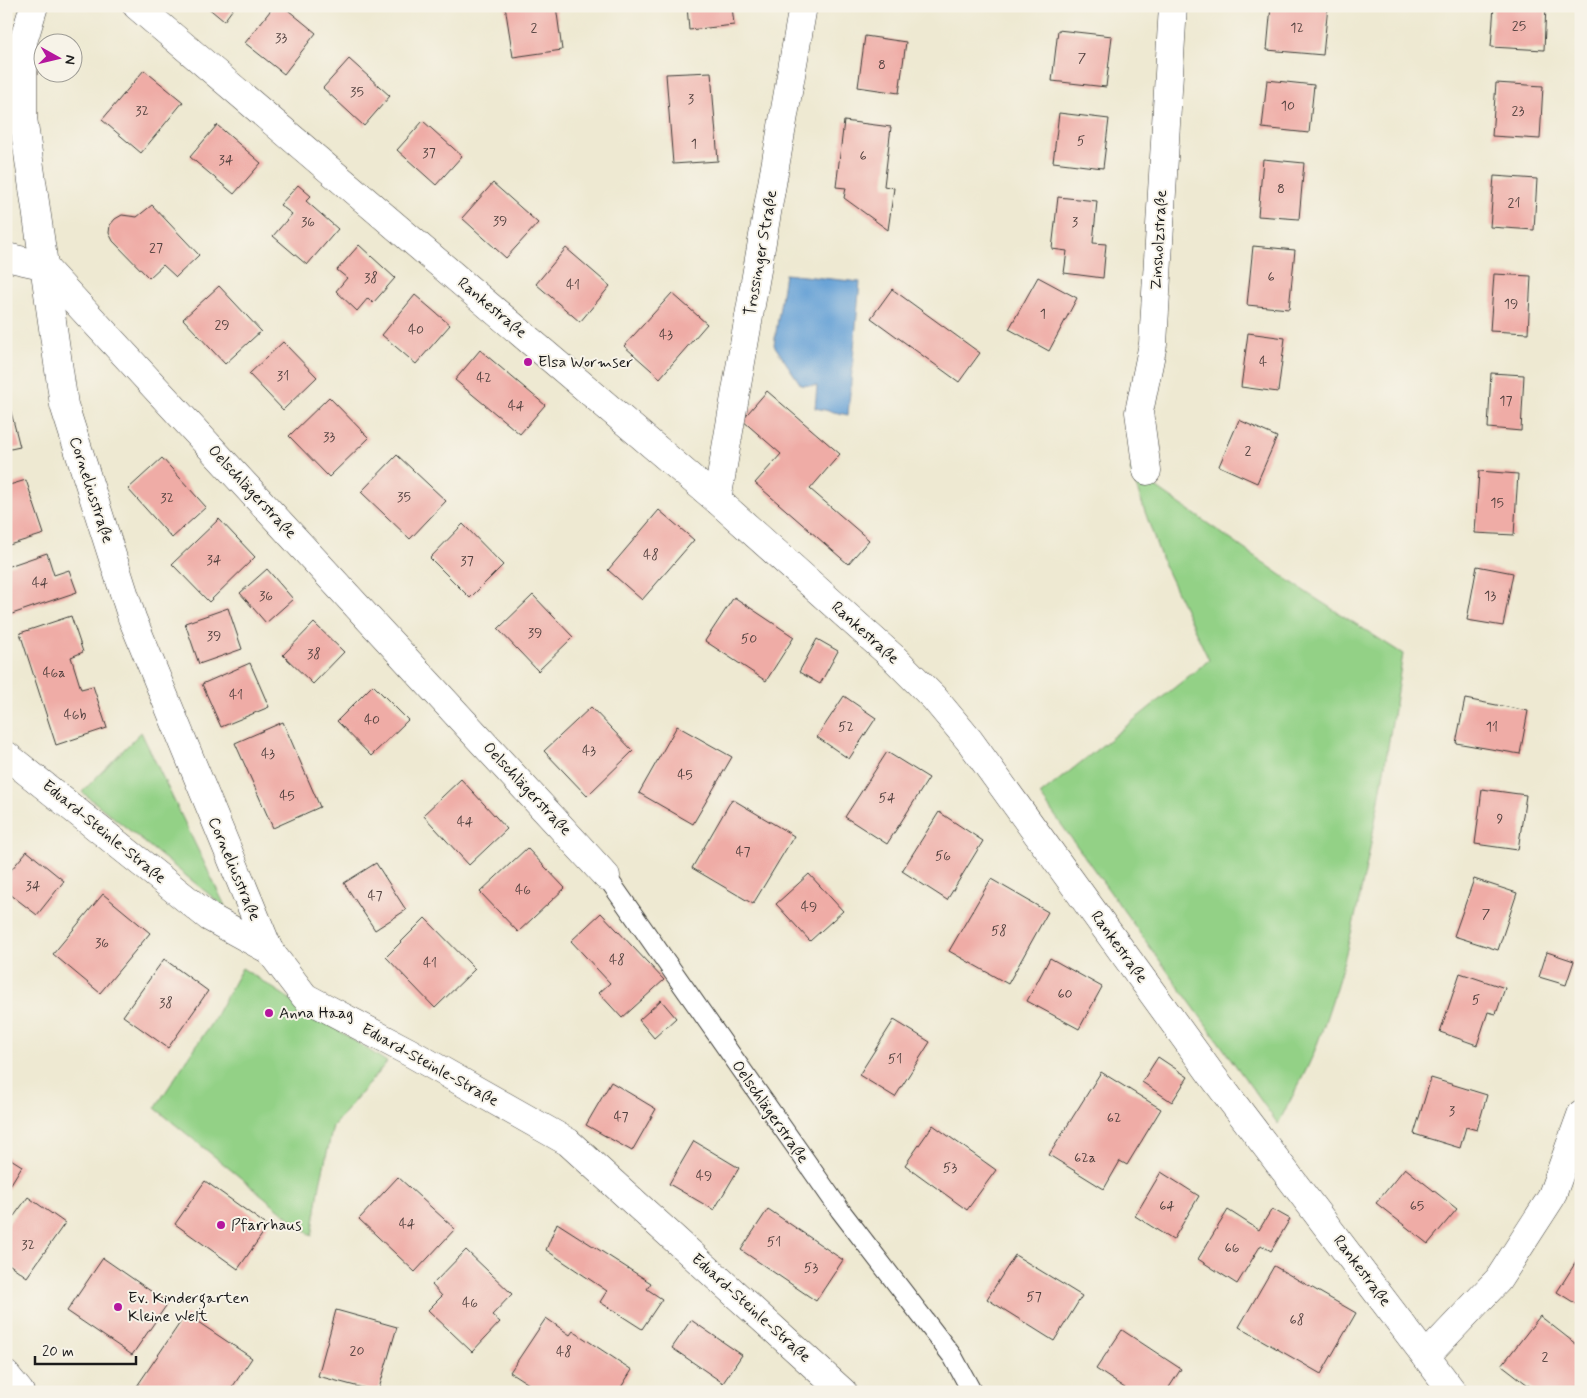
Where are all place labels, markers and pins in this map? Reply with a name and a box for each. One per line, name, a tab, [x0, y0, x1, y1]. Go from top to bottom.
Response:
place label: Elsa Wormser	[538, 352, 633, 373]
marker: Elsa Wormser	[522, 356, 534, 368]
place label: Anna Haag	[279, 1003, 353, 1024]
marker: Anna Haag	[263, 1007, 275, 1019]
place label: Pfarrhaus	[231, 1215, 302, 1236]
marker: Pfarrhaus	[215, 1219, 227, 1231]
place label: Ev. Kindergarten Kleine Welt	[128, 1288, 249, 1327]
marker: Ev. Kindergarten Kleine Welt	[112, 1301, 124, 1313]

